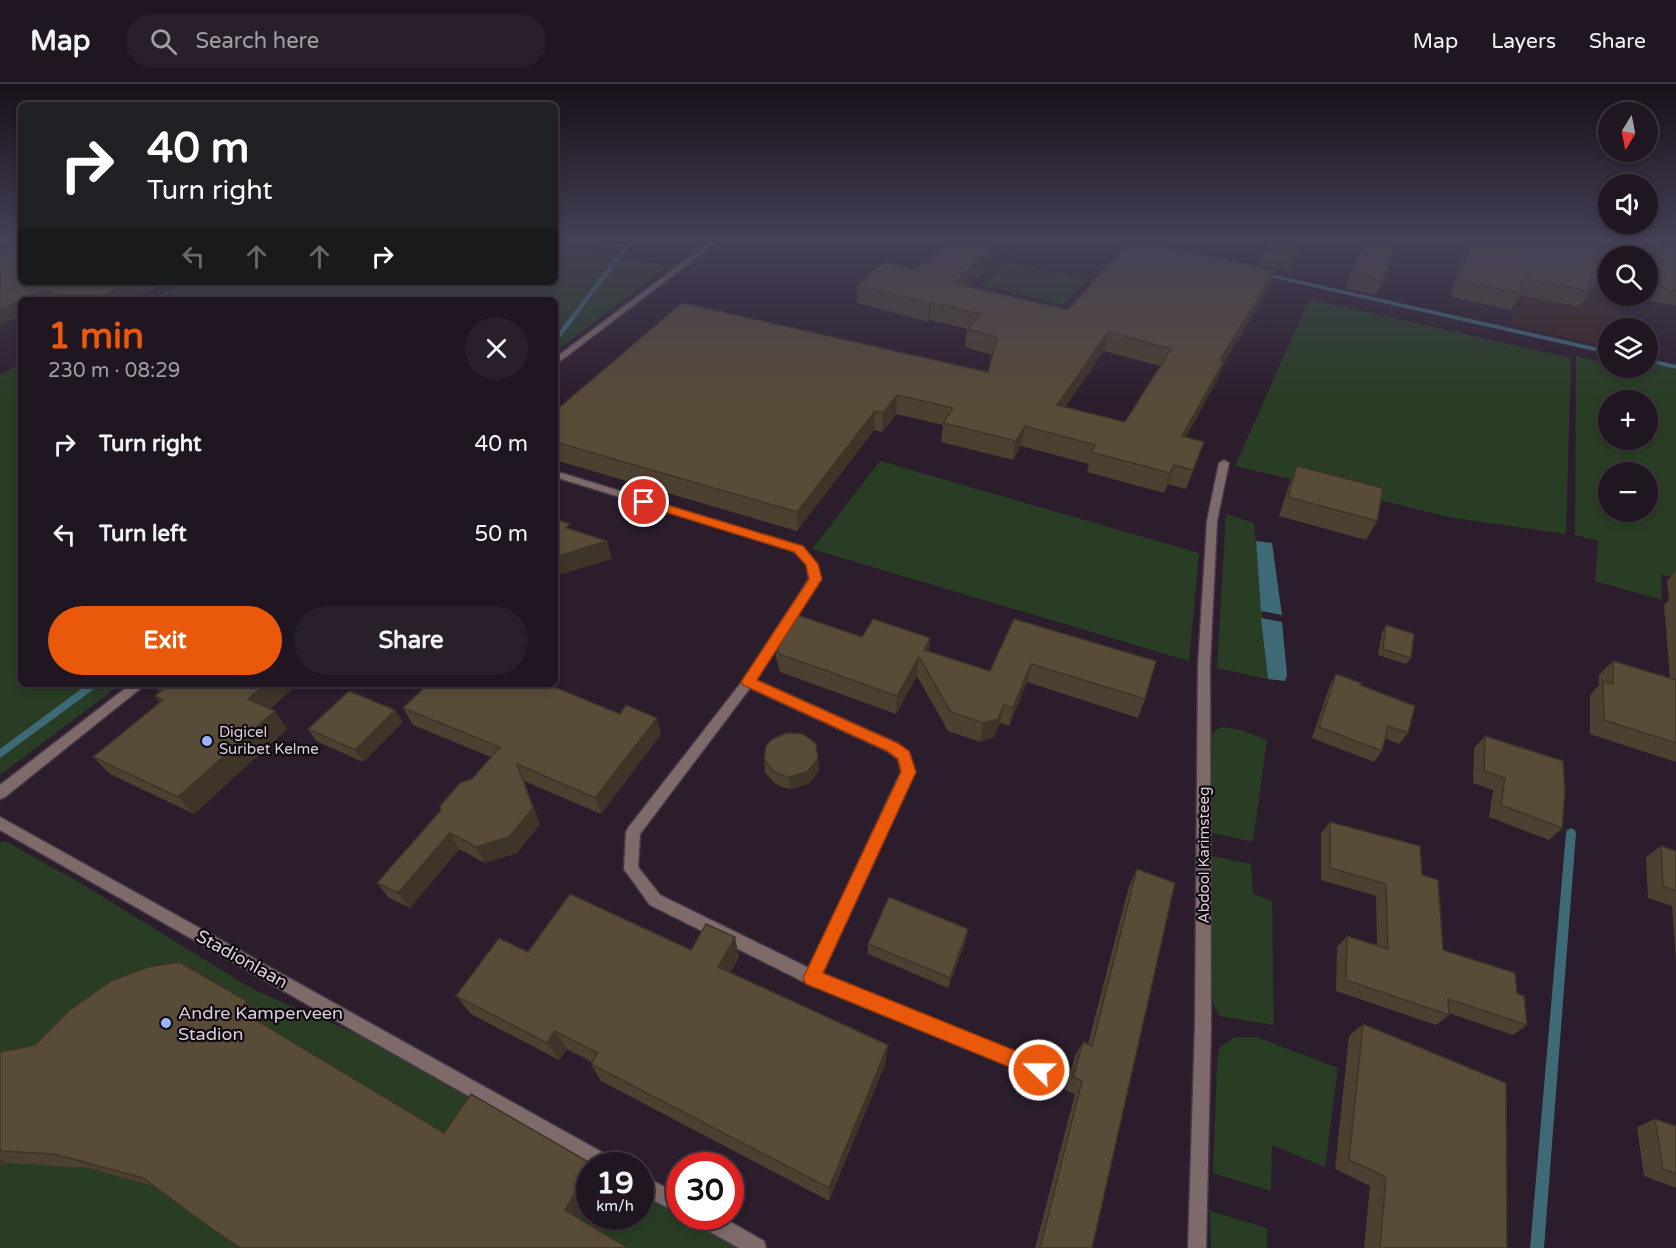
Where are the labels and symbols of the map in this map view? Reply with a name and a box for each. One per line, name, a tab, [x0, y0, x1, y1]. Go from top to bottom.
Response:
north arrow	[1598, 102, 1658, 162]
pin	[618, 476, 669, 527]
place label: Digicel Suribet Kelme	[219, 723, 319, 758]
marker: Digicel Suribet Kelme	[200, 734, 214, 748]
street label: Abdool Karimsteeg	[1195, 787, 1213, 923]
street label: Stadionlaan	[192, 925, 292, 993]
place label: Andre Kamperveen Stadion	[178, 1002, 343, 1045]
marker: Andre Kamperveen Stadion	[159, 1016, 173, 1030]
position arrow	[1007, 1038, 1071, 1102]
speed limit sign: 30	[666, 1152, 744, 1230]

